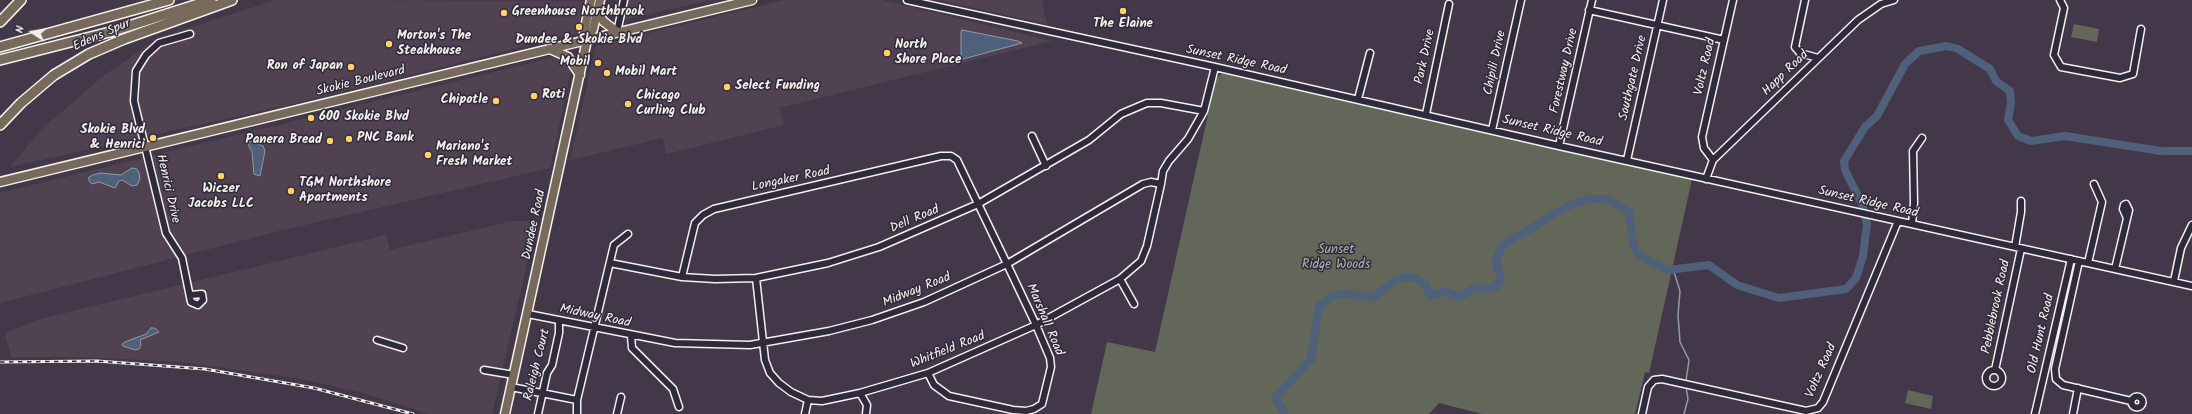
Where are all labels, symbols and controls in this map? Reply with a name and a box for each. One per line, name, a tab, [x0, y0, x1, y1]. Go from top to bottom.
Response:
place label: Greenhouse Northbrook	[512, 5, 644, 21]
marker: The Elaine	[1118, 6, 1128, 16]
marker: Greenhouse Northbrook	[499, 8, 509, 18]
north arrow	[12, 12, 52, 52]
street label: Edens Spur	[71, 16, 133, 56]
place label: The Elaine	[1093, 17, 1153, 33]
marker: Dundee & Skokie Blvd	[574, 22, 584, 32]
text: N	[11, 24, 30, 35]
street label: Forestway Drive	[1548, 27, 1582, 115]
street label: Park Drive	[1413, 28, 1439, 86]
place label: Morton's The Steakhouse	[397, 29, 471, 60]
street label: Chipili Drive	[1482, 29, 1510, 97]
place label: Dundee & Skokie Blvd	[516, 33, 642, 49]
street label: Southgate Drive	[1617, 34, 1651, 122]
street label: Voltz Road	[1692, 37, 1720, 97]
place label: North Shore Place	[895, 38, 961, 69]
marker: Morton's The Steakhouse	[384, 39, 394, 49]
street label: Sunset Ridge Road	[1184, 43, 1288, 79]
marker: North Shore Place	[882, 48, 892, 58]
street label: Happ Road	[1760, 48, 1812, 100]
place label: Mobil	[560, 55, 590, 71]
marker: Mobil	[593, 58, 603, 68]
place label: Ron of Japan	[267, 59, 343, 75]
marker: Ron of Japan	[346, 62, 356, 72]
street label: Skokie Boulevard	[315, 63, 407, 101]
place label: Mobil Mart	[615, 65, 677, 81]
marker: Mobil Mart	[602, 68, 612, 78]
place label: Select Funding	[735, 79, 820, 95]
marker: Select Funding	[722, 82, 732, 92]
place label: Roti	[542, 88, 565, 104]
place label: Chicago Curling Club	[636, 89, 706, 120]
marker: Roti	[529, 91, 539, 101]
place label: Chipotle	[441, 93, 488, 109]
marker: Chipotle	[491, 96, 501, 106]
marker: Chicago Curling Club	[623, 99, 633, 109]
place label: 600 Skokie Blvd	[319, 110, 409, 126]
marker: 600 Skokie Blvd	[306, 113, 316, 123]
street label: Sunset Ridge Road	[1500, 113, 1604, 151]
place label: Skokie Blvd & Henrici	[80, 123, 145, 154]
place label: PNC Bank	[357, 131, 414, 147]
marker: Skokie Blvd & Henrici	[148, 133, 158, 143]
place label: Panera Bread	[246, 133, 322, 149]
marker: PNC Bank	[344, 134, 354, 144]
marker: Panera Bread	[325, 136, 335, 146]
place label: Mariano's Fresh Market	[436, 140, 512, 171]
marker: Mariano's Fresh Market	[423, 150, 433, 160]
street label: Henrici Drive	[152, 153, 182, 225]
street label: Longaker Road	[750, 164, 832, 196]
marker: Wiczer Jacobs LLC	[216, 171, 226, 181]
place label: TGM Northshore Apartments	[299, 176, 391, 207]
place label: Wiczer Jacobs LLC	[188, 182, 254, 213]
street label: Sunset Ridge Road	[1816, 184, 1920, 222]
marker: TGM Northshore Apartments	[286, 186, 296, 196]
street label: Dundee Road	[520, 189, 550, 261]
street label: Dell Road	[888, 203, 942, 237]
park label: Sunset Ridge Woods	[1302, 243, 1370, 274]
street label: Pebblebrook Road	[1979, 258, 2015, 356]
street label: Midway Road	[881, 270, 953, 312]
street label: Marshall Road	[1022, 282, 1066, 358]
street label: Old Hunt Road	[2025, 293, 2059, 375]
street label: Midway Road	[558, 302, 632, 332]
street label: Raleigh Court	[522, 327, 554, 403]
street label: Whitfield Road	[908, 329, 988, 373]
street label: Voltz Road	[1803, 341, 1841, 401]

